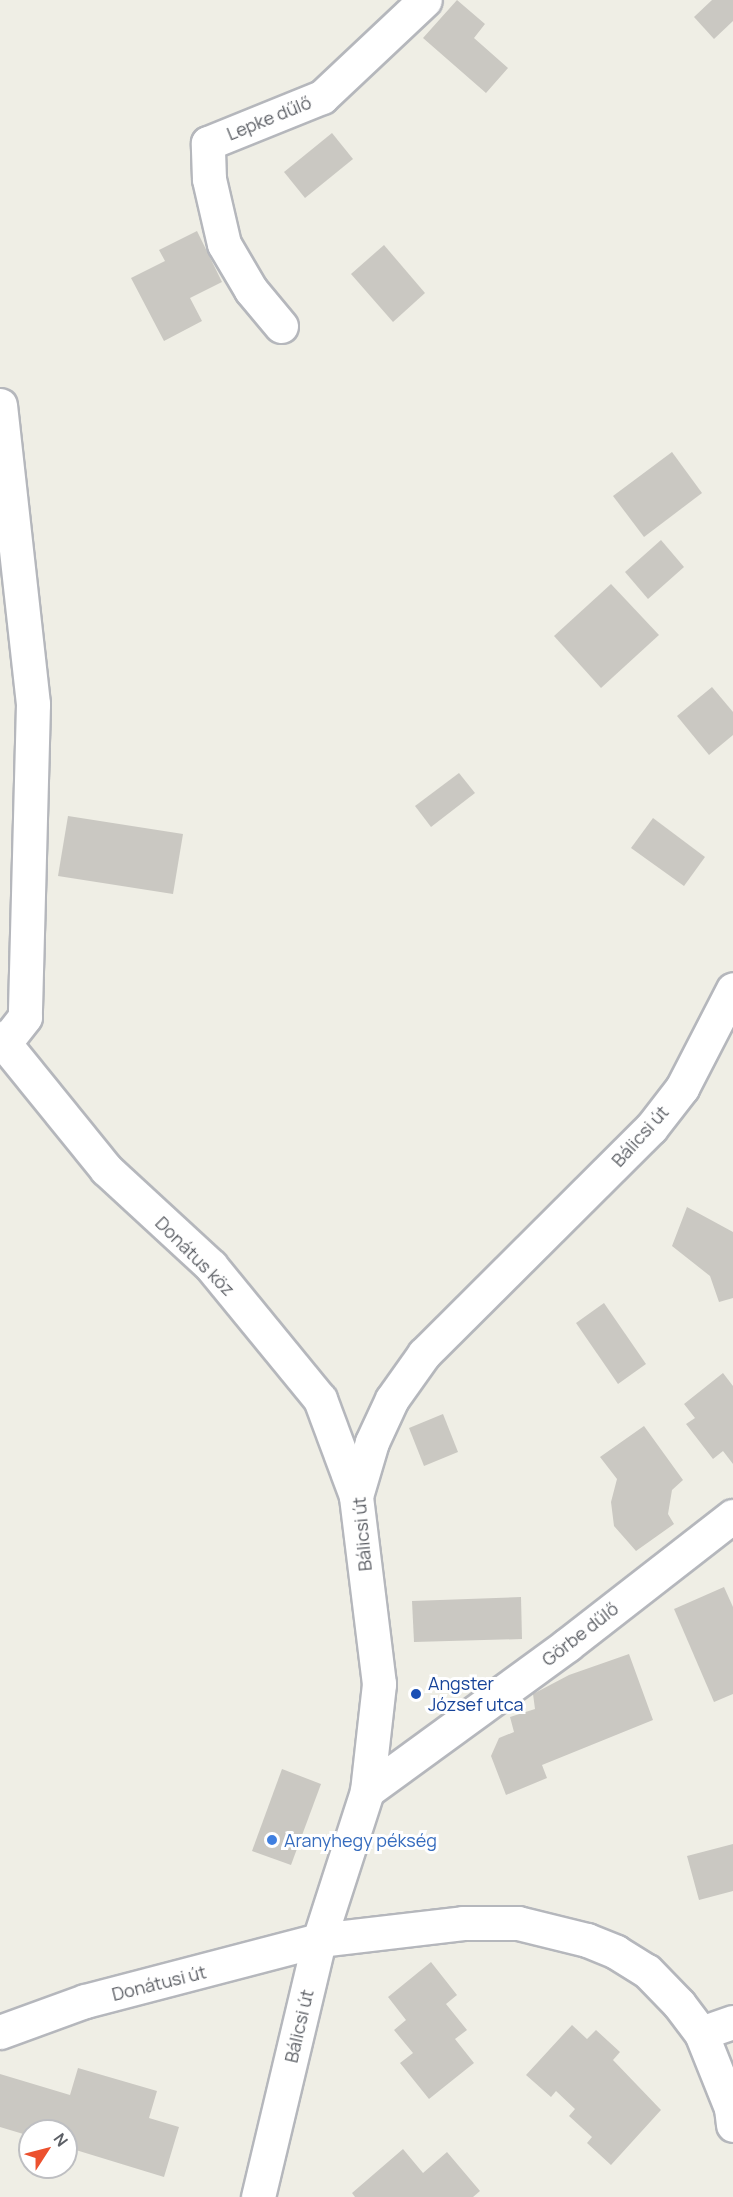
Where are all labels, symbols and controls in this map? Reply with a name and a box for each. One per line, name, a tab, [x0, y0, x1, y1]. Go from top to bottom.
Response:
street label: Lepke dűlő	[224, 91, 314, 145]
street label: Bálicsi út	[607, 1101, 673, 1171]
street label: Donátus köz	[151, 1212, 239, 1300]
street label: Bálicsi út	[348, 1496, 376, 1572]
street label: Görbe dűlő	[538, 1598, 622, 1670]
place label: Angster József utca	[428, 1673, 524, 1716]
marker: Angster József utca	[409, 1687, 423, 1701]
place label: Aranyhegy pékség	[284, 1829, 437, 1851]
marker: Aranyhegy pékség	[265, 1833, 279, 1847]
street label: Donátusi út	[110, 1961, 208, 2005]
street label: Bálicsi út	[280, 1987, 318, 2065]
north arrow	[18, 2119, 78, 2179]
text: N	[49, 2128, 73, 2151]

